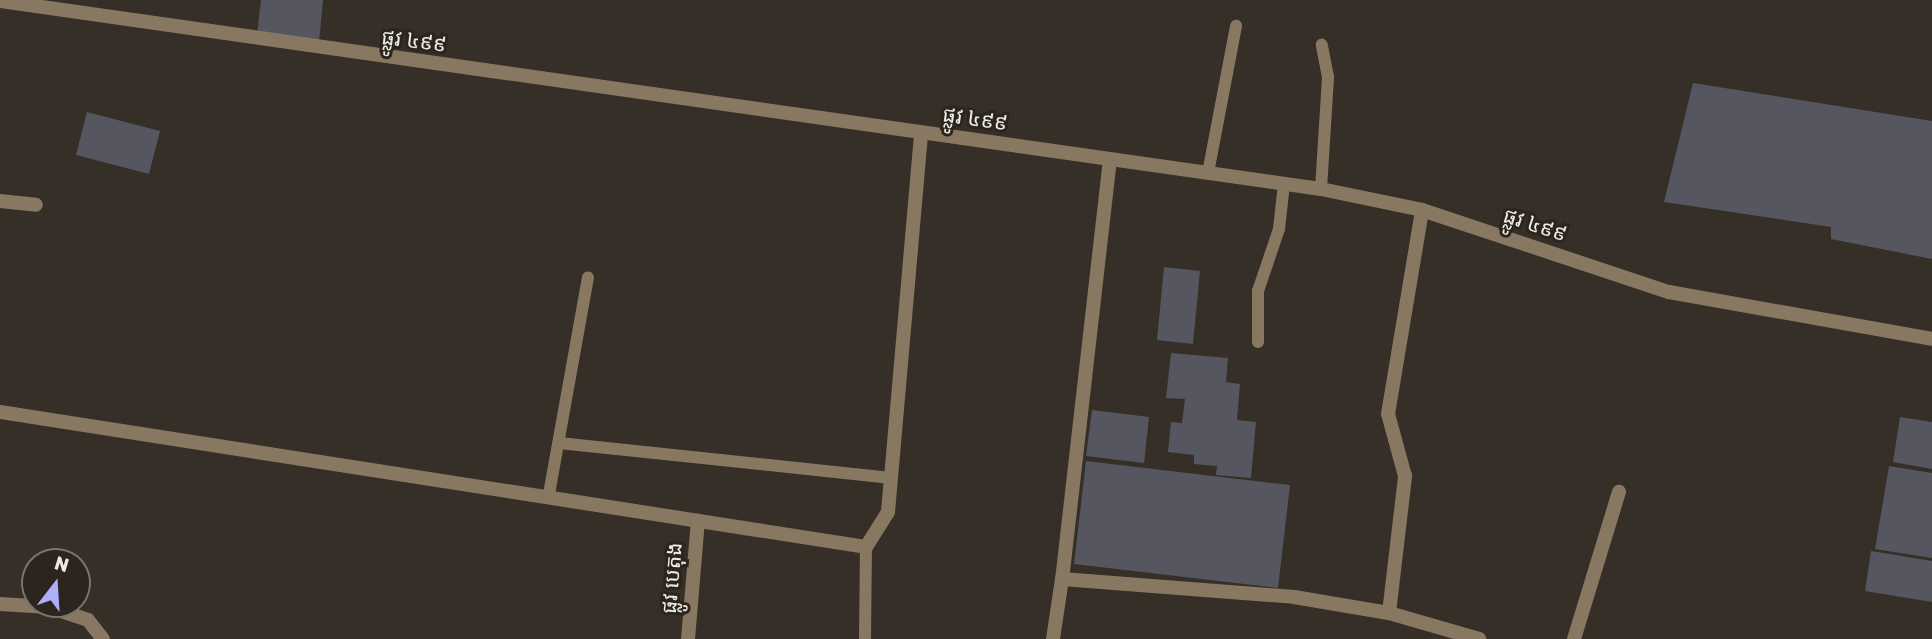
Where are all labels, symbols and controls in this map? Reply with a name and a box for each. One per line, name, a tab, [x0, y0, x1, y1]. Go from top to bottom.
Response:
street label: ផ្លូវ ៤៩៩	[380, 25, 448, 57]
street label: ផ្លូវ ៤៩៩	[941, 102, 1009, 136]
street label: ផ្លូវ ៤៩៩	[1500, 203, 1570, 247]
street label: ផ្លូវ បេតុង	[656, 541, 688, 615]
north arrow	[21, 548, 91, 618]
text: N	[52, 551, 72, 577]

